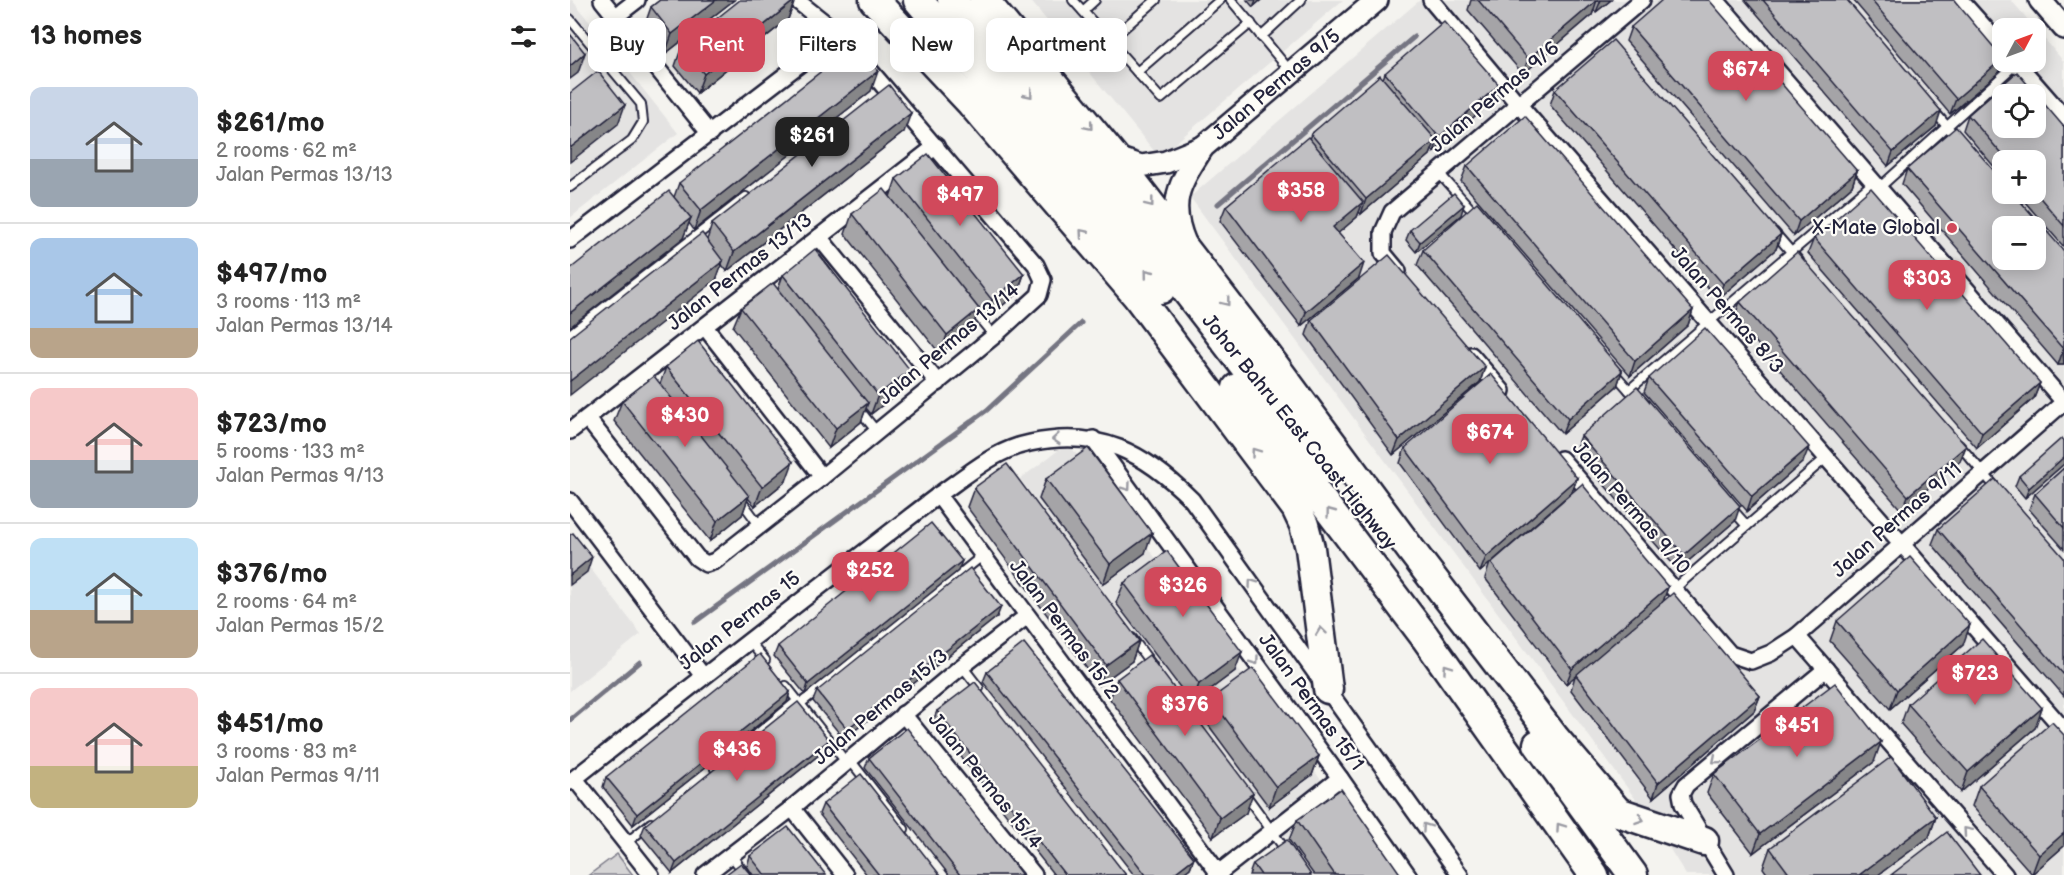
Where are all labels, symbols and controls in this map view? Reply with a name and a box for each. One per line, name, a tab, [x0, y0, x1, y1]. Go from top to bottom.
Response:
chip: Buy	[588, 18, 666, 72]
chip: Rent	[678, 18, 765, 72]
chip: Filters	[777, 18, 878, 72]
chip: New	[890, 18, 974, 72]
chip: Apartment	[986, 18, 1127, 72]
north arrow	[1992, 18, 2046, 72]
map controls	[1992, 18, 2046, 270]
icon: filters	[507, 20, 540, 53]
text: 13 homes	[30, 21, 142, 52]
street label: Jalan Permas 9/5	[1208, 24, 1345, 146]
street label: Jalan Permas 9/6	[1426, 36, 1564, 158]
pin: $674	[1710, 51, 1782, 102]
text: $674	[1722, 58, 1770, 82]
button: locate	[1992, 84, 2046, 138]
one-way arrow	[1022, 87, 1033, 98]
text: $261/mo	[216, 108, 325, 139]
icon: home	[78, 111, 150, 183]
pin: $261	[776, 117, 848, 168]
one-way arrow	[1081, 119, 1092, 130]
text: $261	[789, 124, 835, 148]
text: 2 rooms · 62 m²	[216, 139, 357, 163]
button: +	[1992, 150, 2046, 204]
text: Jalan Permas 13/13	[216, 163, 393, 187]
pin: $358	[1265, 172, 1337, 223]
pin: $497	[924, 176, 996, 227]
text: $358	[1277, 179, 1325, 203]
text: $497	[936, 183, 984, 207]
one-way arrow	[1142, 197, 1153, 208]
street label: Jalan Permas 13/13	[663, 208, 817, 336]
place label: X-Mate Global	[1811, 216, 1940, 240]
button: −	[1992, 216, 2046, 270]
marker: X-Mate Global	[1945, 221, 1959, 235]
one-way arrow	[1079, 229, 1090, 240]
street label: Jalan Permas 8/3	[1665, 241, 1789, 379]
text: $497/mo	[216, 259, 327, 290]
pin: $303	[1891, 260, 1963, 311]
icon: home	[78, 262, 150, 334]
text: $303	[1903, 267, 1952, 291]
one-way arrow	[1145, 269, 1156, 280]
street label: Jalan Permas 13/14	[874, 278, 1024, 410]
text: 3 rooms · 113 m²	[216, 290, 361, 314]
one-way arrow	[1219, 295, 1230, 306]
street label: Johor Bahru East Coast Highway	[1197, 309, 1401, 555]
text: Jalan Permas 13/14	[216, 314, 393, 338]
pin: $430	[649, 397, 721, 448]
text: $430	[660, 404, 710, 428]
text: $723/mo	[216, 409, 327, 440]
icon: home	[78, 412, 150, 484]
pin: $674	[1454, 414, 1526, 465]
text: $674	[1466, 421, 1514, 445]
one-way arrow	[1051, 432, 1060, 445]
street label: Jalan Permas 9/10	[1567, 437, 1695, 579]
text: 5 rooms · 133 m²	[216, 440, 365, 464]
one-way arrow	[1251, 448, 1262, 459]
street label: Jalan Permas 9/11	[1827, 457, 1967, 583]
text: Jalan Permas 9/13	[216, 464, 384, 488]
one-way arrow	[1120, 480, 1131, 491]
one-way arrow	[1327, 507, 1338, 518]
pin: $252	[834, 552, 906, 603]
street label: Jalan Permas 15/2	[1004, 555, 1124, 703]
text: $376/mo	[216, 559, 327, 590]
text: $252	[846, 559, 894, 583]
icon: home	[78, 562, 150, 634]
street label: Jalan Permas 15	[675, 566, 805, 676]
pin: $326	[1147, 567, 1219, 618]
text: $326	[1159, 574, 1207, 598]
one-way arrow	[1248, 579, 1259, 590]
text: 2 rooms · 64 m²	[216, 590, 357, 614]
text: Jalan Permas 15/2	[216, 614, 384, 638]
one-way arrow	[1315, 626, 1327, 635]
street label: Jalan Permas 15/1	[1253, 629, 1369, 775]
street label: Jalan Permas 15/3	[809, 644, 953, 770]
one-way arrow	[1247, 654, 1258, 665]
pin: $723	[1939, 655, 2011, 706]
text: $723	[1951, 662, 1999, 686]
one-way arrow	[1443, 664, 1454, 675]
pin: $376	[1149, 686, 1221, 737]
text: $376	[1161, 693, 1209, 717]
pin: $451	[1761, 707, 1833, 758]
street label: Jalan Permas 15/4	[923, 708, 1047, 854]
text: $451/mo	[216, 709, 324, 740]
icon: home	[78, 712, 150, 784]
text: $451	[1775, 714, 1819, 738]
pin: $436	[701, 731, 773, 782]
text: $436	[713, 738, 761, 762]
text: 3 rooms · 83 m²	[216, 740, 357, 764]
one-way arrow	[1712, 752, 1723, 763]
text: Jalan Permas 9/11	[216, 764, 380, 788]
one-way arrow	[1634, 812, 1645, 825]
one-way arrow	[1422, 823, 1433, 834]
one-way arrow	[1556, 823, 1567, 834]
one-way arrow	[1963, 827, 1974, 838]

